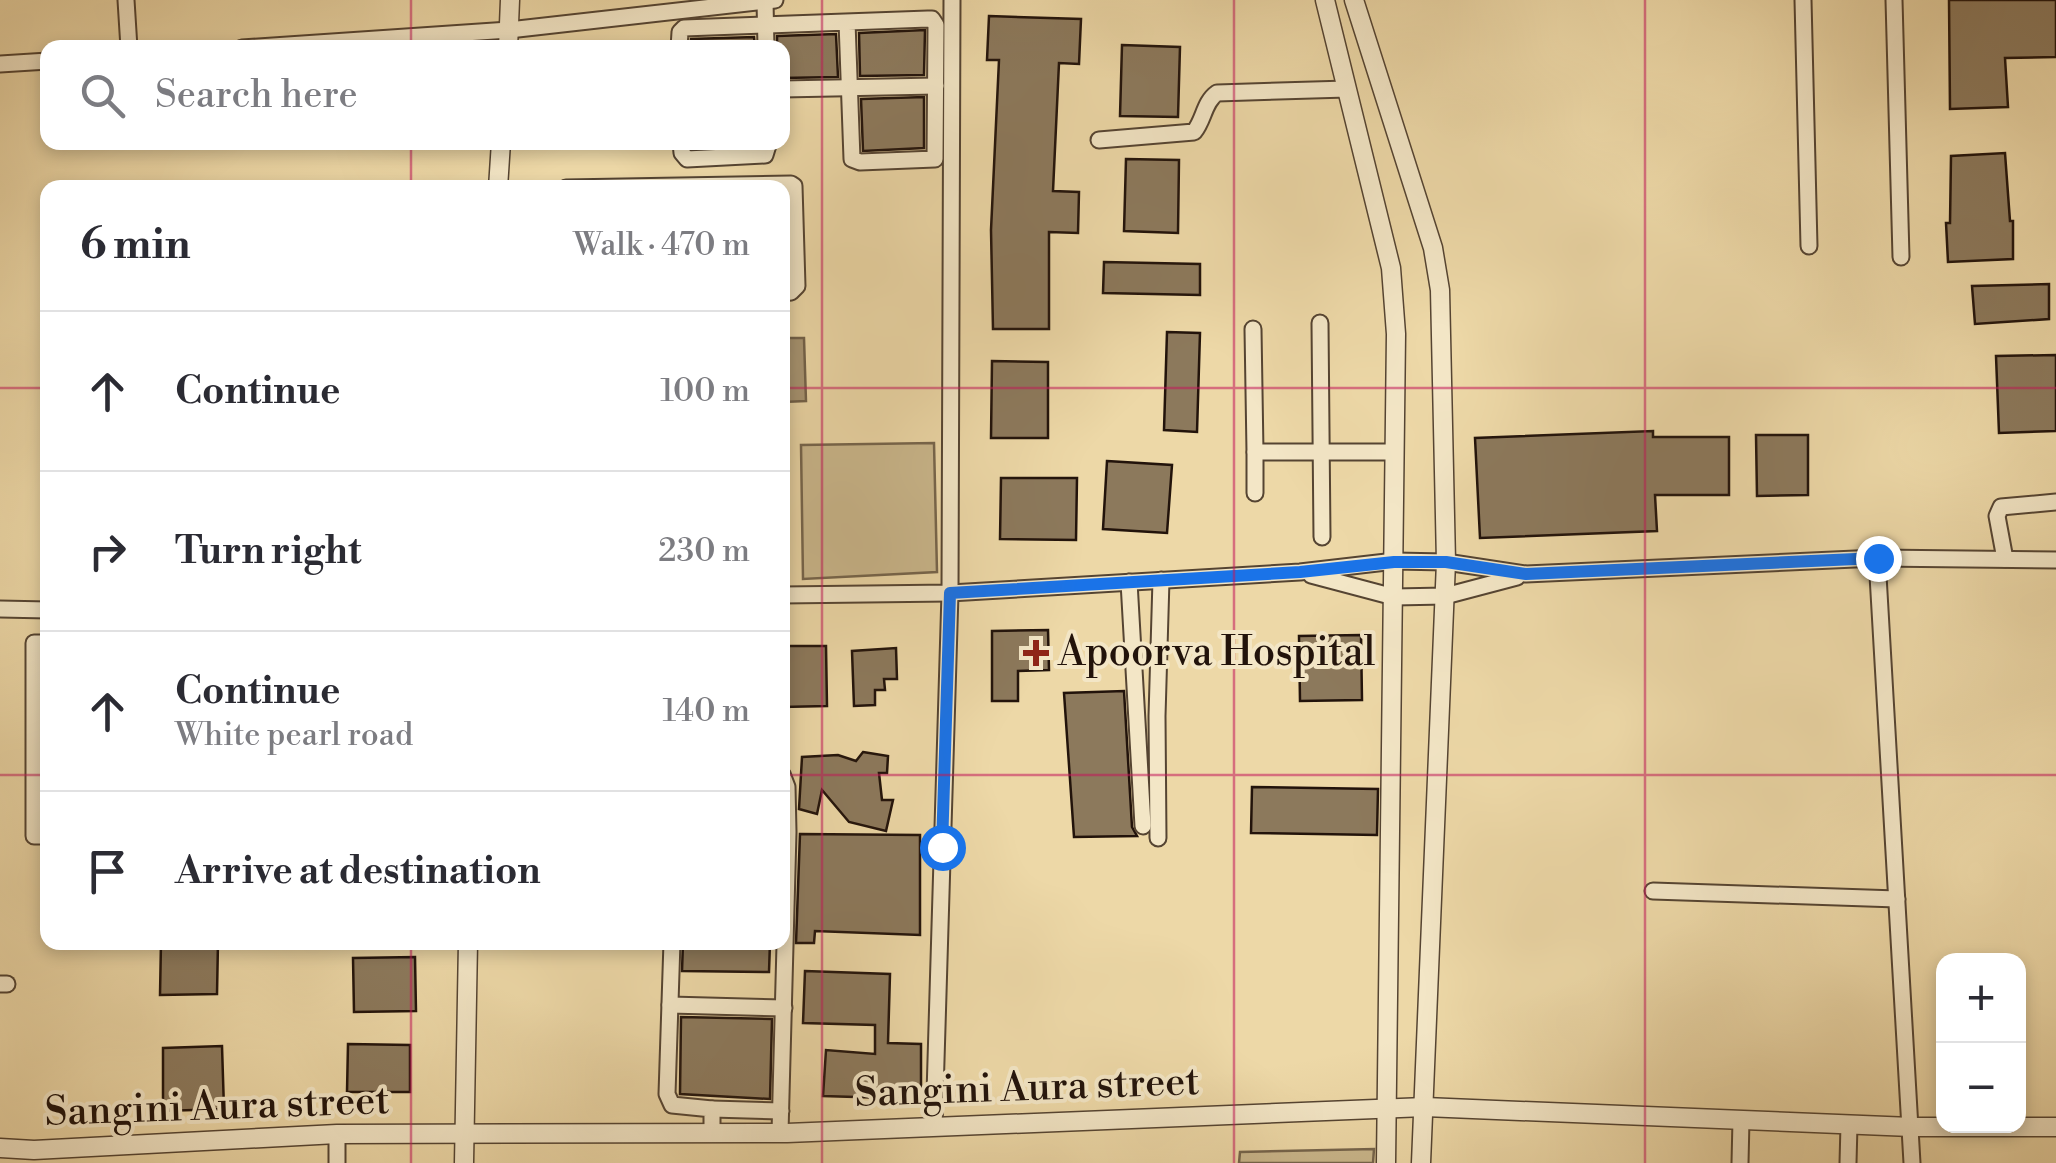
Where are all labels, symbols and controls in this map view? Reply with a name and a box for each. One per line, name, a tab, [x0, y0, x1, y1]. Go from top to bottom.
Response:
search box	[40, 40, 790, 150]
icon: search	[75, 68, 130, 123]
text: Search here	[155, 72, 358, 119]
text: 6 min	[80, 219, 191, 272]
text: Walk · 470 m	[573, 225, 750, 265]
icon: ahead	[80, 364, 135, 419]
text: Continue	[175, 368, 340, 415]
text: 100 m	[660, 371, 750, 411]
icon: right	[80, 524, 135, 579]
text: Turn right	[175, 528, 361, 575]
text: 230 m	[658, 531, 750, 571]
route end	[1856, 536, 1902, 582]
place label: Apoorva Hospital	[1057, 628, 1376, 678]
marker: Apoorva Hospital	[1023, 640, 1049, 666]
text: Continue	[175, 668, 340, 715]
icon: ahead	[80, 684, 135, 739]
text: 140 m	[663, 691, 750, 731]
text: White pearl road	[175, 715, 413, 755]
route start	[920, 825, 966, 871]
icon: arrive	[80, 844, 135, 899]
text: Arrive at destination	[175, 848, 541, 895]
map controls	[1936, 953, 2026, 1133]
button: +	[1936, 953, 2026, 1043]
button: −	[1936, 1043, 2026, 1133]
street label: Sangini Aura street	[854, 1057, 1200, 1120]
street label: Sangini Aura street	[44, 1076, 390, 1139]

